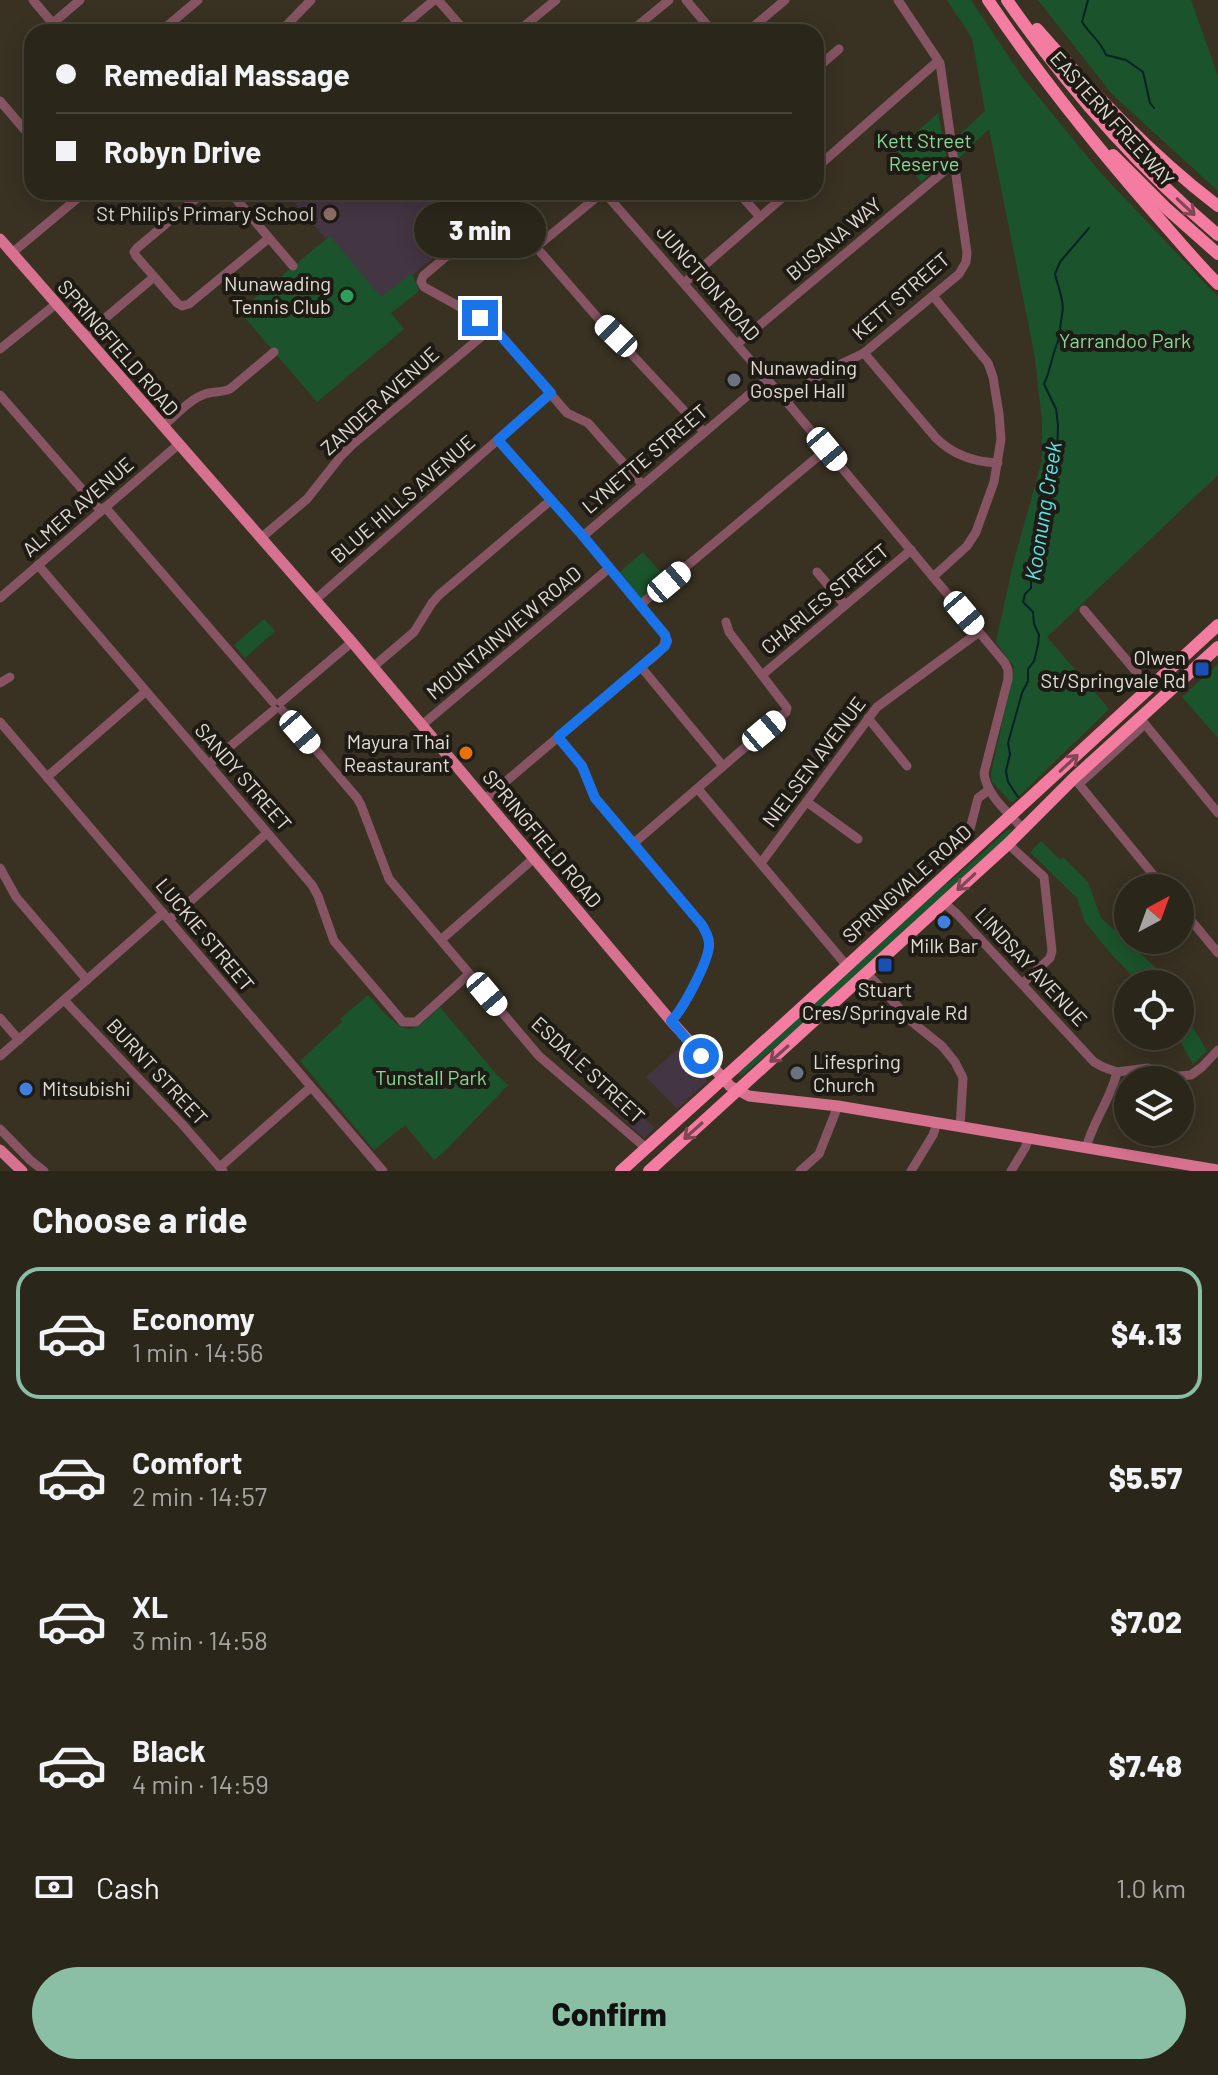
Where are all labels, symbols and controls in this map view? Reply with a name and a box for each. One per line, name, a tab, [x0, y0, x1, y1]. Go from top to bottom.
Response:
street label: EASTERN FREEWAY	[1046, 46, 1180, 191]
text: Remedial Massage	[104, 56, 350, 92]
park label: Kett Street Reserve	[876, 128, 972, 175]
text: Robyn Drive	[104, 133, 261, 169]
street label: BUSANA WAY	[781, 192, 886, 285]
one-way arrow	[1176, 197, 1196, 216]
place label: St Philip's Primary School	[96, 201, 314, 225]
callout: 3 min	[414, 202, 546, 258]
marker: St Philip's Primary School	[321, 205, 339, 223]
text: 3 min	[449, 214, 511, 245]
street label: JUNCTION ROAD	[652, 220, 766, 345]
street label: KETT STREET	[847, 246, 954, 344]
place label: Nunawading Tennis Club	[224, 271, 331, 318]
street label: SPRINGFIELD ROAD	[53, 274, 184, 420]
marker: Nunawading Tennis Club	[338, 287, 356, 305]
route end	[462, 300, 498, 336]
car	[590, 311, 642, 361]
park label: Yarrandoo Park	[1059, 328, 1191, 352]
street label: ZANDER AVENUE	[315, 341, 443, 460]
place label: Nunawading Gospel Hall	[750, 355, 857, 402]
marker: Nunawading Gospel Hall	[725, 371, 743, 389]
street label: LYNETTE STREET	[577, 399, 712, 518]
car	[802, 423, 852, 475]
street label: BLUE HILLS AVENUE	[325, 429, 479, 567]
water label: Koonung Creek	[1018, 439, 1066, 582]
street label: ALMER AVENUE	[17, 451, 138, 561]
street label: CHARLES STREET	[756, 538, 893, 659]
car	[643, 557, 695, 607]
street label: MOUNTAINVIEW ROAD	[421, 561, 586, 704]
car	[939, 587, 989, 639]
place label: Olwen St/Springvale Rd	[1041, 645, 1186, 692]
marker: Olwen St/Springvale Rd	[1193, 660, 1211, 678]
street label: NIELSEN AVENUE	[756, 692, 870, 831]
car	[275, 706, 325, 758]
car	[738, 706, 790, 756]
street label: SANDY STREET	[190, 718, 297, 835]
place label: Mayura Thai Reastaurant	[344, 729, 450, 776]
marker: Mayura Thai Reastaurant	[457, 744, 475, 762]
one-way arrow	[1058, 754, 1078, 772]
street label: SPRINGFIELD ROAD	[478, 765, 607, 912]
street label: SPRINGVALE ROAD	[837, 819, 976, 947]
street label: LUCKIE STREET	[152, 873, 260, 996]
one-way arrow	[957, 873, 977, 891]
north arrow	[1114, 874, 1194, 954]
map controls	[1114, 874, 1194, 1146]
street label: LINDSAY AVENUE	[971, 902, 1093, 1031]
marker: Milk Bar	[935, 913, 953, 931]
place label: Milk Bar	[910, 933, 978, 957]
marker: Stuart Cres/Springvale Rd	[876, 956, 894, 974]
car	[462, 968, 512, 1020]
button: locate	[1114, 970, 1194, 1050]
place label: Stuart Cres/Springvale Rd	[802, 977, 968, 1024]
street label: ESDALE STREET	[527, 1011, 650, 1128]
street label: BURNT STREET	[102, 1013, 213, 1130]
route start	[683, 1038, 719, 1074]
one-way arrow	[769, 1045, 789, 1063]
place label: Lifespring Church	[813, 1049, 901, 1096]
marker: Lifespring Church	[788, 1064, 806, 1082]
park label: Tunstall Park	[375, 1065, 487, 1089]
button: layers	[1114, 1066, 1194, 1146]
place label: Mitsubishi	[42, 1076, 131, 1100]
marker: Mitsubishi	[17, 1080, 35, 1098]
one-way arrow	[684, 1122, 704, 1140]
text: Choose a ride	[32, 1197, 248, 1240]
icon: car	[36, 1297, 108, 1369]
text: Economy	[132, 1300, 255, 1336]
text: $4.13	[1111, 1315, 1182, 1351]
text: 1 min · 14:56	[132, 1336, 263, 1367]
icon: car	[36, 1441, 108, 1513]
text: Comfort	[132, 1444, 242, 1480]
text: $5.57	[1109, 1459, 1182, 1495]
text: 2 min · 14:57	[132, 1480, 267, 1511]
icon: car	[36, 1585, 108, 1657]
text: XL	[132, 1588, 168, 1624]
text: $7.02	[1110, 1603, 1182, 1639]
text: 3 min · 14:58	[132, 1624, 268, 1655]
icon: car	[36, 1729, 108, 1801]
text: Black	[132, 1732, 206, 1768]
text: $7.48	[1109, 1747, 1182, 1783]
text: 4 min · 14:59	[132, 1768, 269, 1799]
icon: cash	[32, 1865, 76, 1909]
text: Cash	[96, 1869, 160, 1905]
text: 1.0 km	[1116, 1872, 1186, 1903]
button: Confirm	[32, 1967, 1186, 2059]

